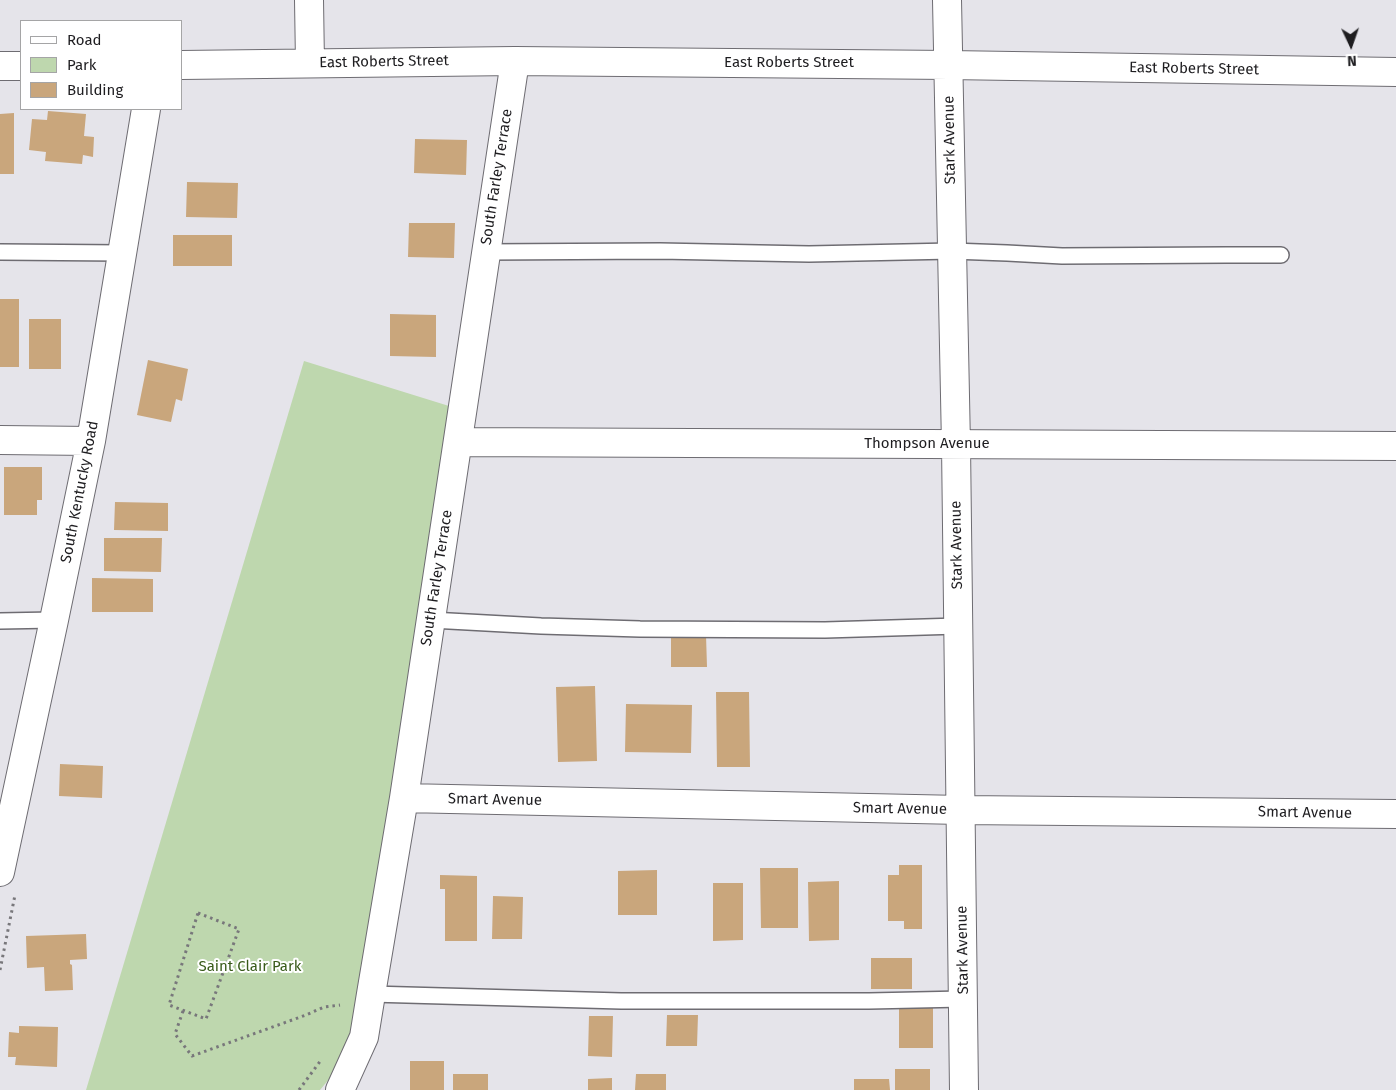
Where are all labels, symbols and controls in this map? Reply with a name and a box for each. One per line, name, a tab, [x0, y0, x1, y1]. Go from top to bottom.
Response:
legend	[20, 20, 182, 110]
north arrow	[1326, 20, 1376, 70]
text: Road	[67, 31, 102, 49]
street label: East Roberts Street	[319, 52, 449, 72]
text: N	[1347, 52, 1357, 69]
street label: East Roberts Street	[724, 54, 854, 72]
text: Park	[67, 56, 97, 74]
street label: East Roberts Street	[1129, 59, 1259, 79]
text: Building	[67, 81, 123, 99]
street label: Stark Avenue	[940, 95, 960, 185]
street label: South Farley Terrace	[477, 108, 517, 246]
street label: South Kentucky Road	[57, 419, 103, 565]
street label: Thompson Avenue	[864, 435, 990, 453]
street label: Stark Avenue	[947, 500, 967, 590]
street label: South Farley Terrace	[417, 509, 457, 647]
street label: Smart Avenue	[448, 790, 542, 810]
street label: Smart Avenue	[853, 799, 947, 819]
street label: Smart Avenue	[1258, 803, 1352, 823]
street label: Stark Avenue	[953, 905, 973, 995]
park label: Saint Clair Park	[199, 958, 301, 976]

